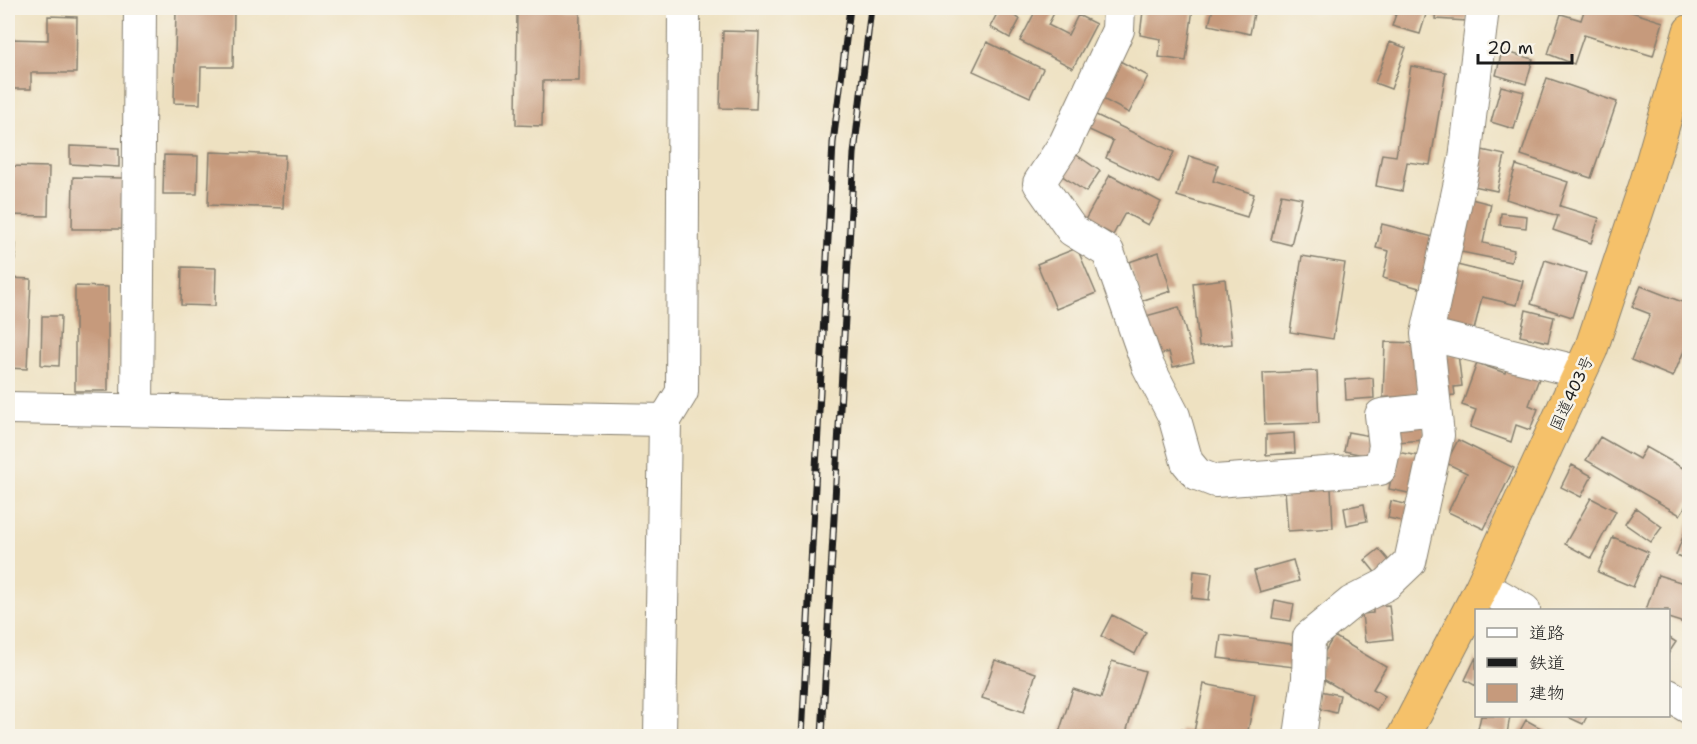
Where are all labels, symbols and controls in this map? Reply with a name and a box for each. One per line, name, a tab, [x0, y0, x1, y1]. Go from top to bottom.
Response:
scale bar	[1478, 27, 1572, 65]
text: 20 m	[1487, 36, 1533, 60]
street label: 国道403号	[1545, 352, 1598, 434]
legend	[1475, 609, 1670, 717]
text: 道路	[1529, 621, 1565, 645]
text: 鉄道	[1529, 651, 1565, 675]
text: 建物	[1529, 681, 1565, 705]

